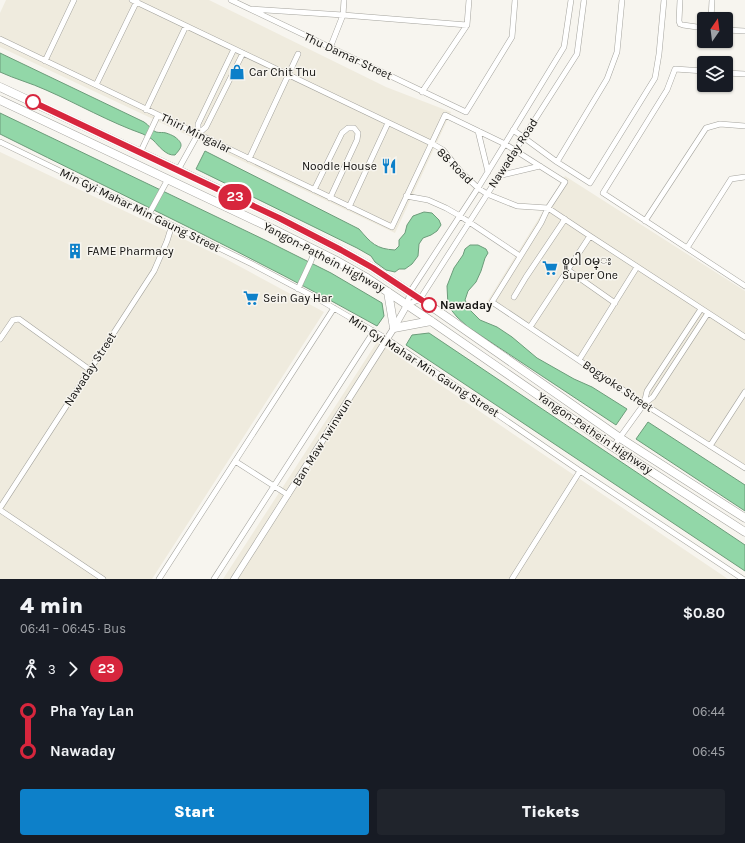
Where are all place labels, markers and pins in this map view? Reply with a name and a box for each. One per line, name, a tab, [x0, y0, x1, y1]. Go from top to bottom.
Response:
shop icon: Car Chit Thu	[228, 63, 246, 81]
place label: Car Chit Thu	[249, 65, 316, 79]
unlabelled marker	[25, 94, 41, 110]
restaurant icon: Noodle House	[380, 157, 398, 175]
place label: Noodle House	[302, 159, 377, 173]
building icon: FAME Pharmacy	[66, 242, 84, 260]
place label: FAME Pharmacy	[87, 244, 174, 258]
place label: စူပါ ၀မ္း Super One	[562, 252, 618, 282]
supermarket icon: စူပါ ၀မ္း Super One	[541, 259, 559, 277]
supermarket icon: Sein Gay Har	[242, 289, 260, 307]
place label: Sein Gay Har	[263, 291, 332, 305]
marker: Nawaday	[421, 297, 437, 313]
place label: Nawaday	[440, 298, 492, 312]

